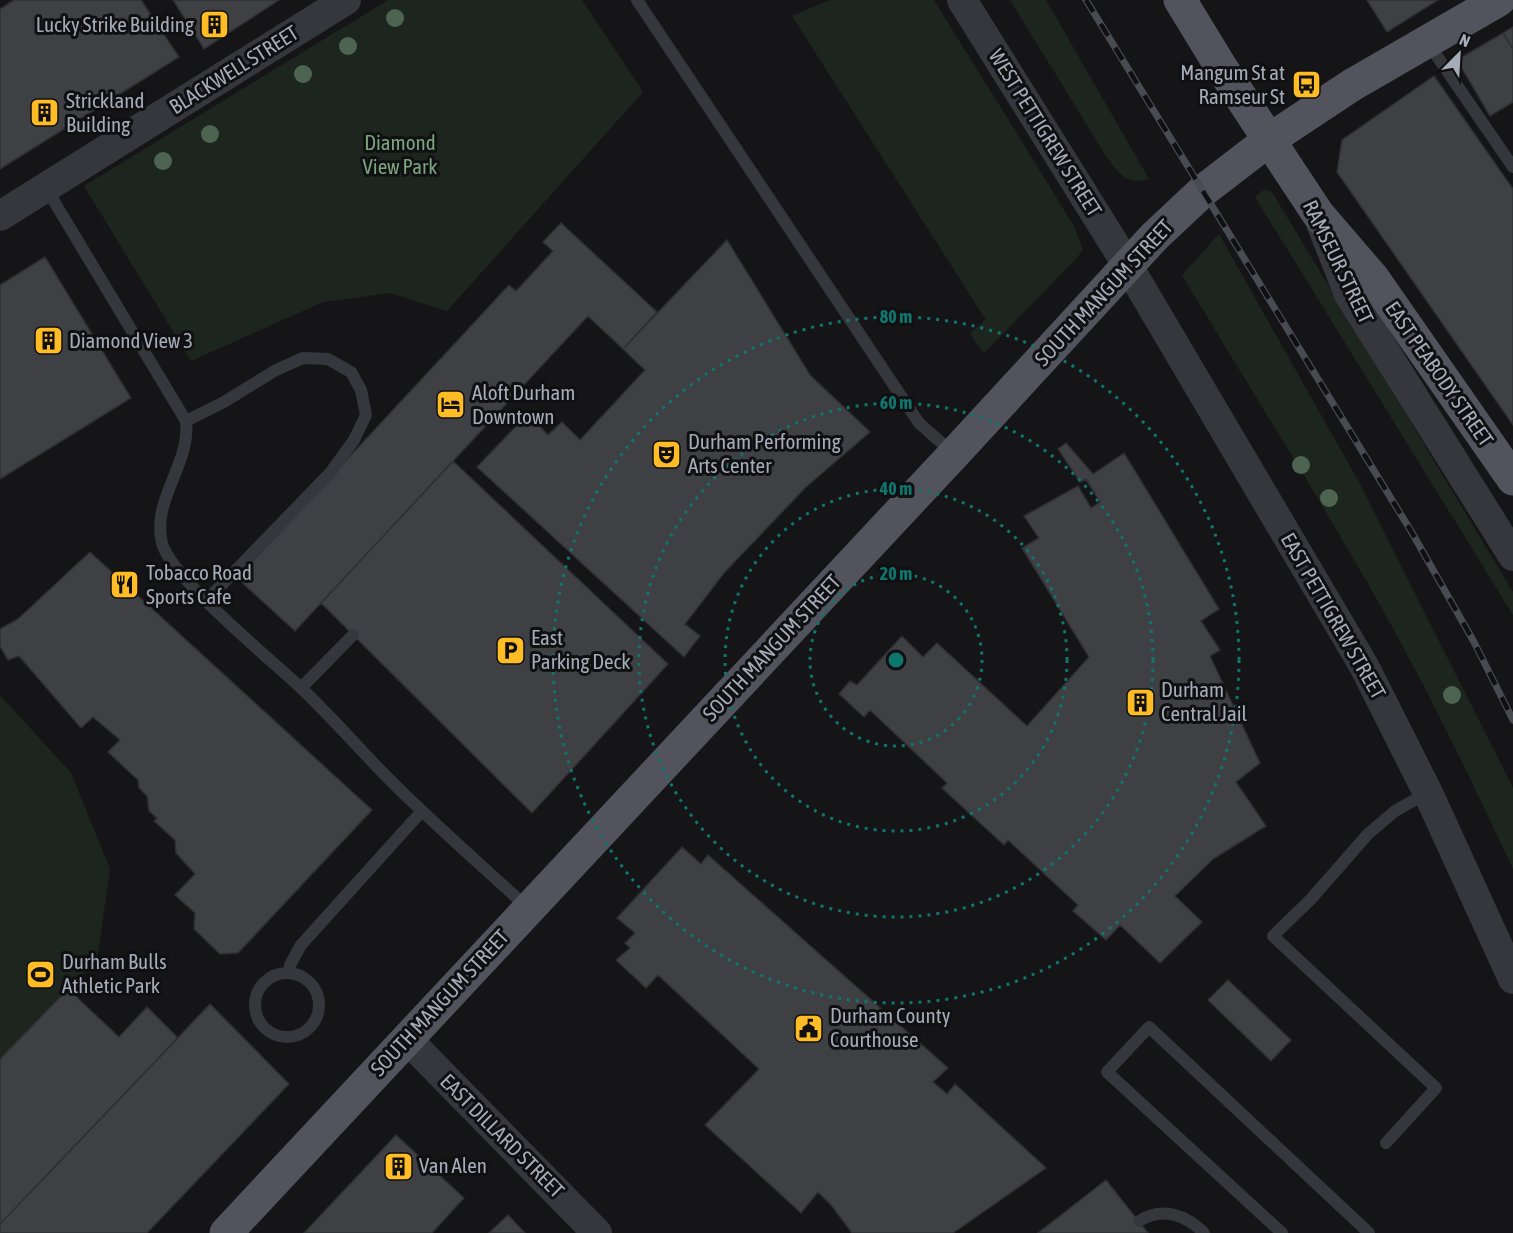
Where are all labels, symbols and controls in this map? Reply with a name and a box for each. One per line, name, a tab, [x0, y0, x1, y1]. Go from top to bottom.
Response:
building icon: Lucky Strike Building	[199, 9, 231, 41]
place label: Lucky Strike Building	[36, 12, 194, 36]
street label: BLACKWELL STREET	[165, 20, 302, 118]
north arrow	[1429, 24, 1489, 84]
text: N	[1457, 30, 1473, 50]
street label: WEST PETTIGREW STREET	[985, 45, 1107, 220]
place label: Mangum St at Ramseur St	[1180, 60, 1285, 108]
bus stop icon: Mangum St at Ramseur St	[1290, 69, 1322, 101]
place label: Strickland Building	[66, 88, 144, 136]
building icon: Strickland Building	[29, 97, 61, 129]
park label: Diamond View Park	[363, 130, 437, 178]
street label: RAMSEUR STREET	[1299, 196, 1379, 327]
street label: SOUTH MANGUM STREET	[1029, 214, 1177, 370]
street label: EAST PEABODY STREET	[1381, 297, 1499, 450]
text: 80 m	[880, 306, 912, 327]
building icon: Diamond View 3	[32, 325, 64, 357]
place label: Diamond View 3	[69, 328, 193, 352]
place label: Aloft Durham Downtown	[472, 380, 575, 428]
hotel icon: Aloft Durham Downtown	[435, 389, 467, 421]
text: 60 m	[880, 392, 912, 413]
place label: Durham Performing Arts Center	[688, 429, 841, 477]
theatre icon: Durham Performing Arts Center	[651, 438, 683, 470]
text: 40 m	[879, 478, 912, 499]
street label: EAST PETTIGREW STREET	[1277, 528, 1391, 703]
place label: Tobacco Road Sports Cafe	[146, 560, 252, 608]
text: 20 m	[880, 563, 912, 584]
restaurant icon: Tobacco Road Sports Cafe	[109, 569, 141, 601]
street label: SOUTH MANGUM STREET	[697, 569, 845, 725]
place label: East Parking Deck	[531, 625, 631, 673]
parking icon: East Parking Deck	[494, 634, 526, 666]
centre of rings	[886, 650, 906, 670]
place label: Durham Central Jail	[1161, 677, 1248, 725]
building icon: Durham Central Jail	[1124, 686, 1156, 718]
street label: SOUTH MANGUM STREET	[365, 924, 513, 1080]
place label: Durham Bulls Athletic Park	[62, 949, 167, 997]
sports icon: Durham Bulls Athletic Park	[25, 958, 57, 990]
place label: Durham County Courthouse	[830, 1003, 951, 1051]
public building icon: Durham County Courthouse	[793, 1012, 825, 1044]
street label: EAST DILLARD STREET	[436, 1069, 569, 1202]
building icon: Van Alen	[382, 1150, 414, 1182]
place label: Van Alen	[419, 1153, 487, 1177]

